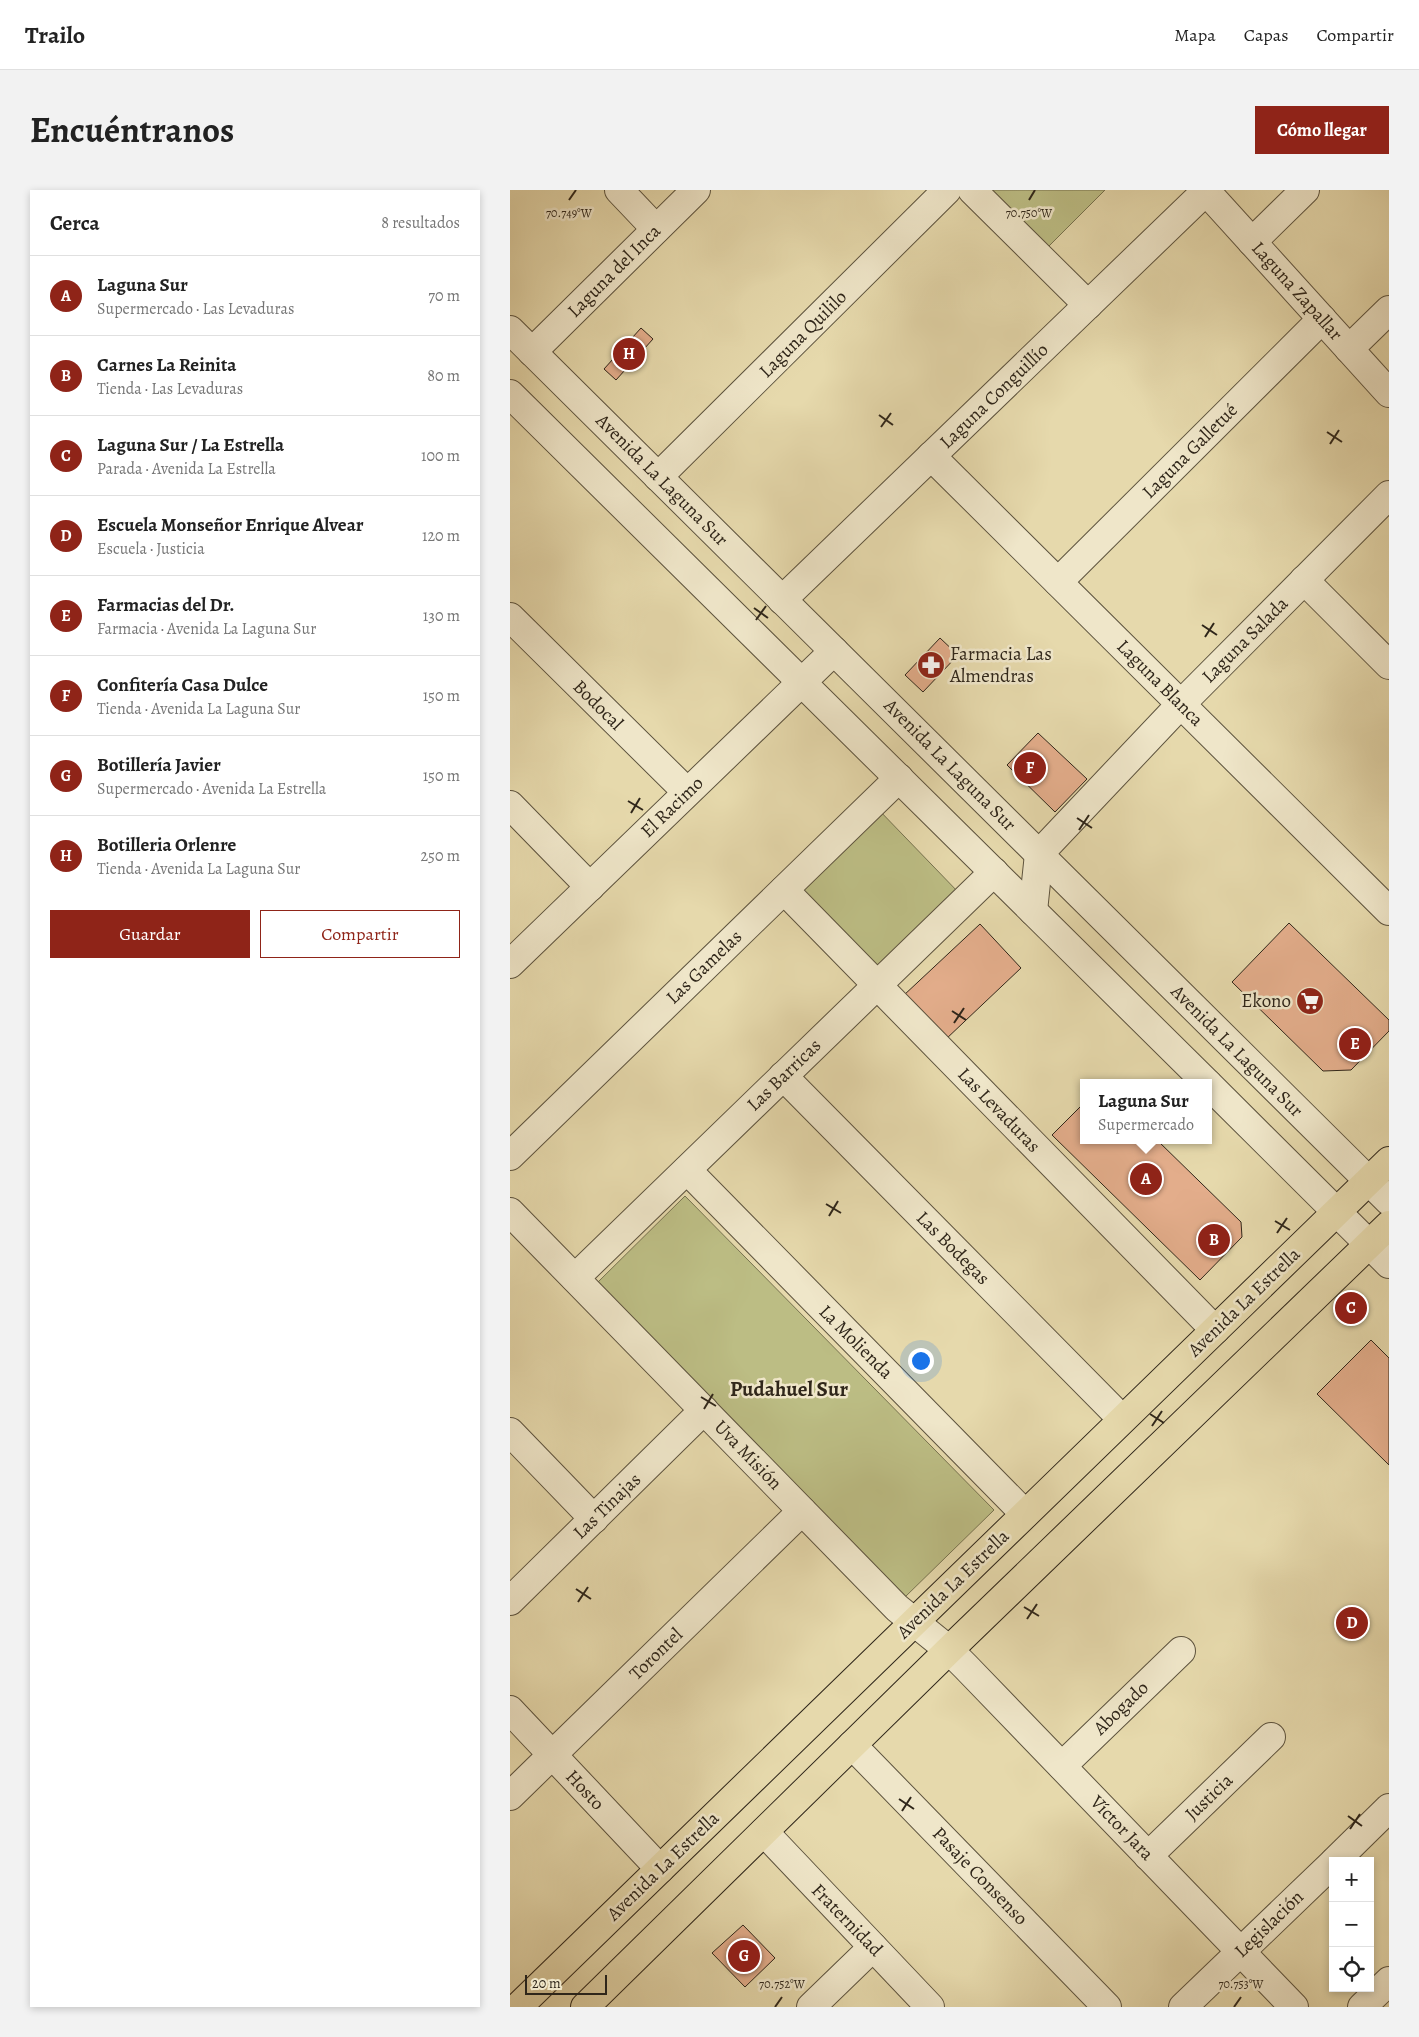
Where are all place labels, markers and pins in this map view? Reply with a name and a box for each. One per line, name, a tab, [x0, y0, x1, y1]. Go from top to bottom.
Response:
pin: H	[613, 335, 645, 373]
place label: Farmacia Las Almendras	[949, 641, 1052, 689]
pharmacy icon: Farmacia Las Almendras	[916, 650, 946, 680]
pin: F	[1014, 749, 1046, 787]
supermarket icon: Ekono	[1295, 986, 1325, 1016]
place label: Ekono	[1241, 988, 1291, 1014]
pin: E	[1339, 1025, 1371, 1063]
pin: A	[1130, 1160, 1162, 1198]
pin: B	[1198, 1221, 1230, 1259]
pin: C	[1335, 1289, 1367, 1327]
pin: D	[1336, 1604, 1368, 1642]
pin: G	[728, 1937, 760, 1975]

